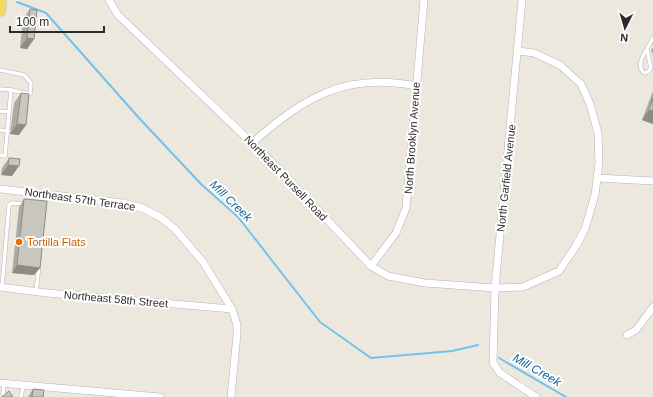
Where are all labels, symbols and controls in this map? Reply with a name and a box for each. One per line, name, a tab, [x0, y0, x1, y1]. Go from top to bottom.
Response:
scale bar	[10, 8, 104, 34]
north arrow	[605, 8, 645, 48]
text: 100 m	[16, 15, 49, 29]
text: N	[620, 32, 629, 44]
street label: North Brooklyn Avenue	[402, 82, 422, 194]
street label: North Garfield Avenue	[494, 124, 518, 232]
street label: Northeast Pursell Road	[242, 133, 330, 223]
water label: Mill Creek	[207, 177, 256, 225]
street label: Northeast 57th Terrace	[24, 185, 136, 213]
place label: Tortilla Flats	[27, 236, 86, 248]
marker: Tortilla Flats	[14, 237, 24, 247]
street label: Northeast 58th Street	[63, 288, 169, 310]
water label: Mill Creek	[510, 351, 564, 390]

